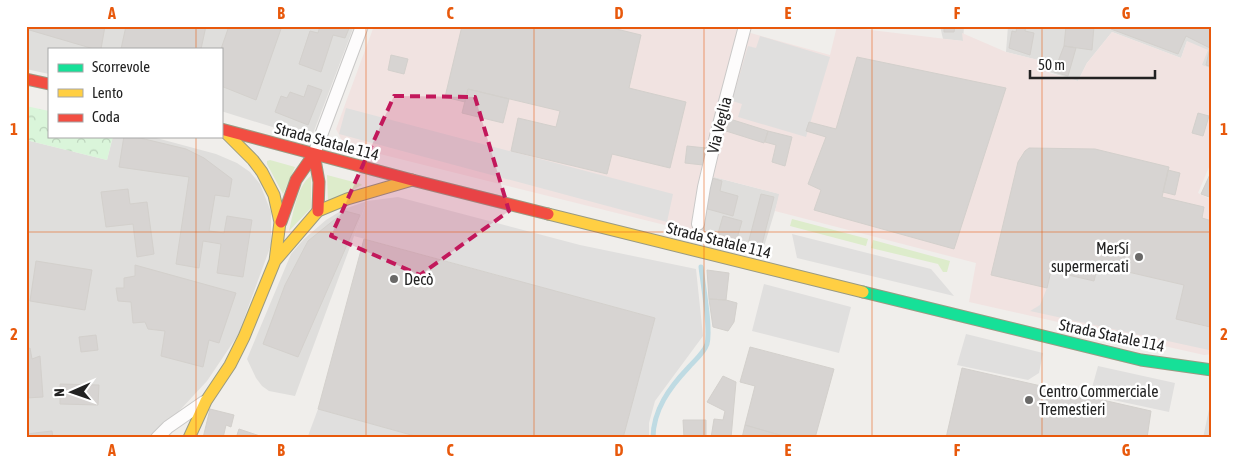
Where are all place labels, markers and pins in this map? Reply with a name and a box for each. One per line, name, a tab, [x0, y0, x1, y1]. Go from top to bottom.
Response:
place label: MerSí supermercati	[1051, 239, 1129, 276]
marker: MerSí supermercati	[1133, 251, 1145, 263]
place label: Decò	[404, 270, 434, 288]
marker: Decò	[388, 273, 400, 285]
place label: Centro Commerciale Tremestieri	[1039, 382, 1158, 418]
marker: Centro Commerciale Tremestieri	[1023, 394, 1035, 406]

